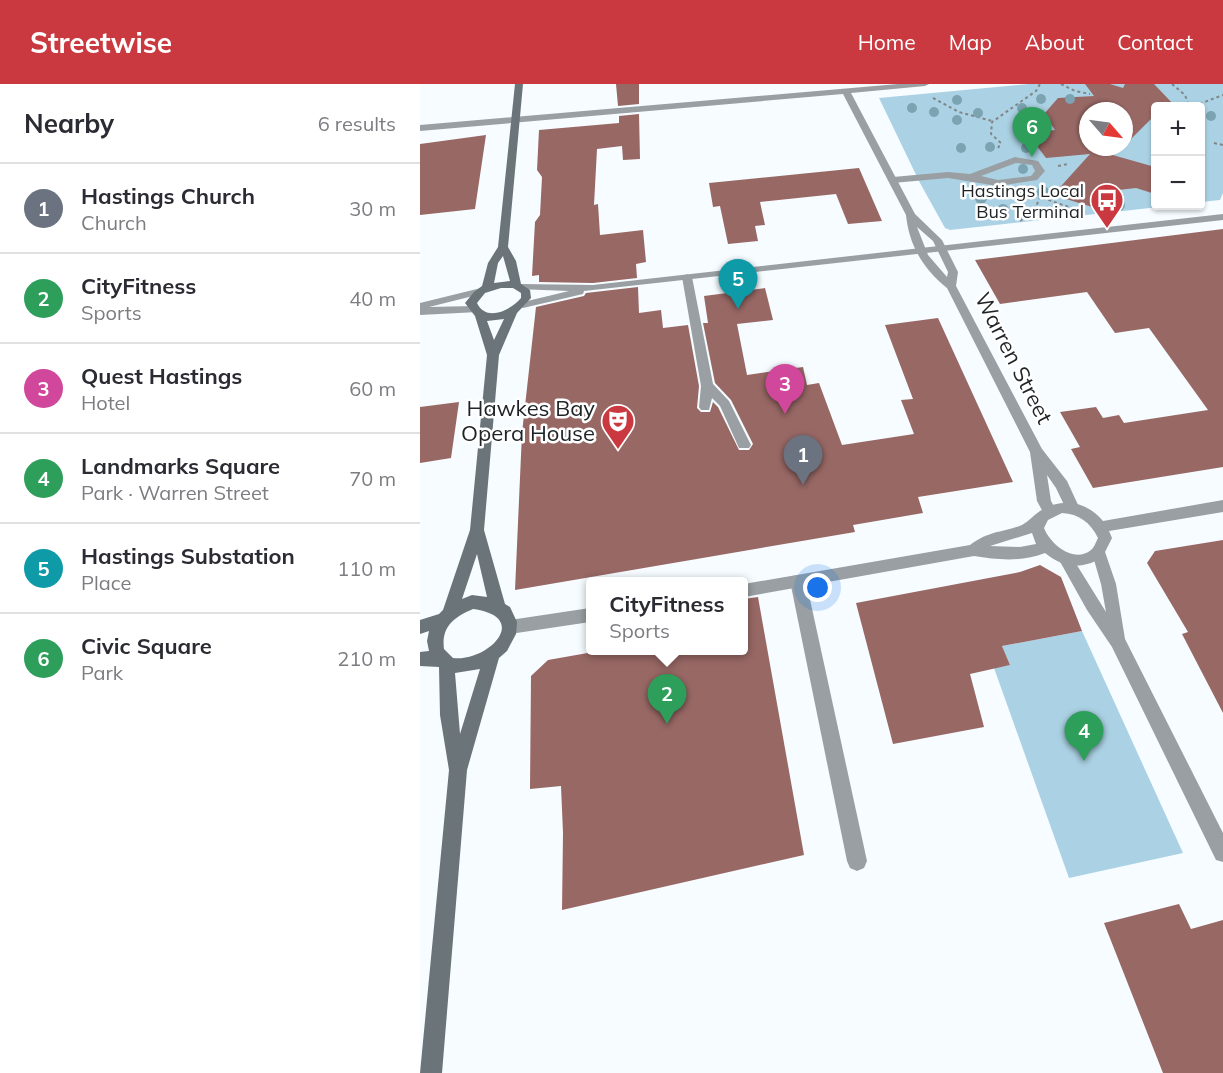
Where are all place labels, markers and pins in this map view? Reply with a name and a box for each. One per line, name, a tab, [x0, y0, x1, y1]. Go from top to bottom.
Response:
pin: 6	[1012, 107, 1052, 157]
place label: Hastings Local Bus Terminal	[961, 179, 1084, 223]
bus stop icon: Hastings Local Bus Terminal	[1089, 182, 1125, 229]
pin: 5	[718, 260, 758, 309]
pin: 3	[766, 364, 805, 414]
place label: Hawkes Bay Opera House	[461, 394, 595, 447]
theatre icon: Hawkes Bay Opera House	[600, 403, 636, 450]
pin: 1	[784, 436, 823, 485]
pin: 2	[648, 674, 686, 724]
pin: 4	[1064, 712, 1104, 761]

